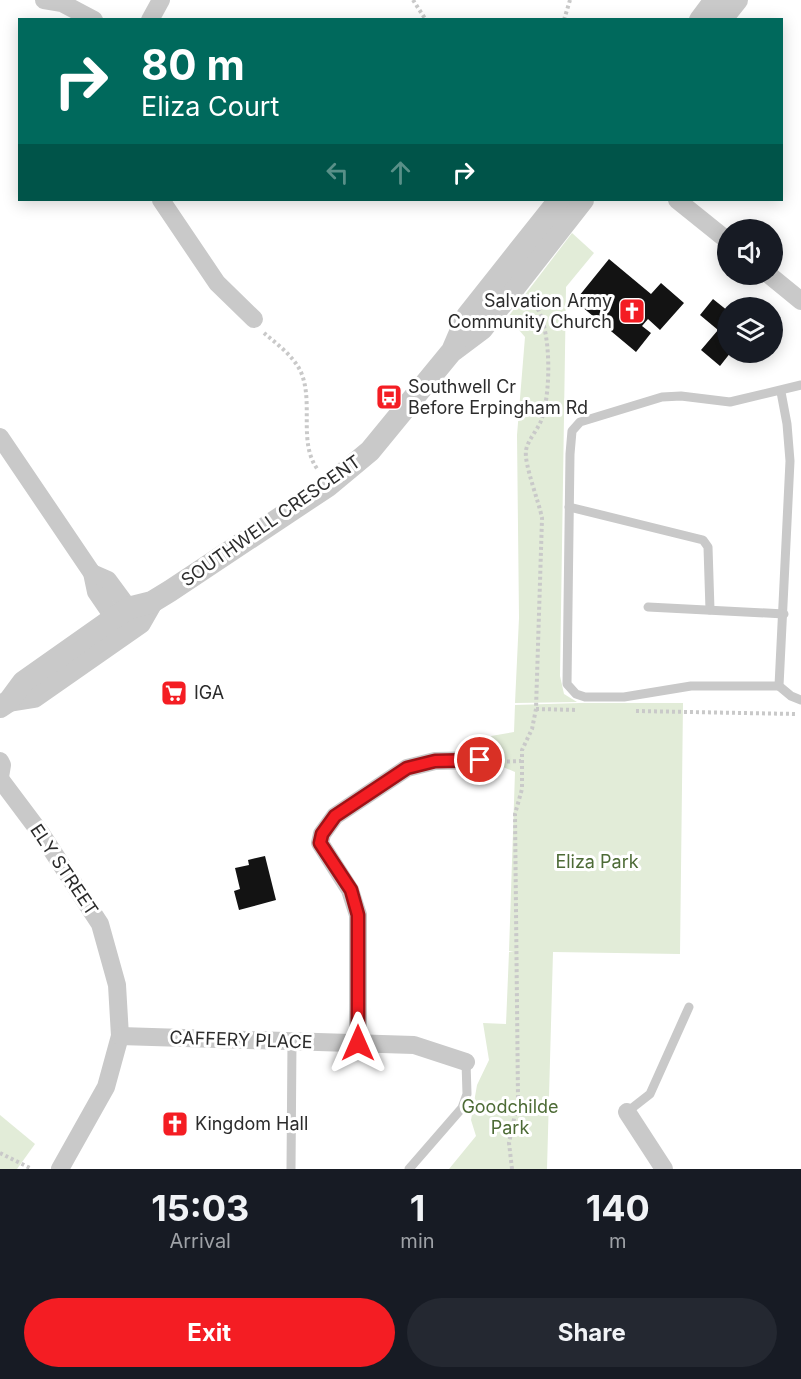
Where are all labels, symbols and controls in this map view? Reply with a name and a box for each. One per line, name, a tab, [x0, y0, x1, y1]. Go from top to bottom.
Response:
text: 80 m	[141, 39, 245, 90]
icon: right	[42, 42, 120, 120]
text: Eliza Court	[141, 90, 279, 123]
icon: left	[321, 156, 354, 189]
icon: ahead	[384, 156, 417, 189]
icon: right	[447, 156, 480, 189]
map controls	[717, 219, 783, 363]
button: sound	[717, 219, 783, 285]
place label: Salvation Army Community Church	[448, 290, 612, 332]
church icon: Salvation Army Community Church	[617, 296, 647, 326]
button: layers	[717, 297, 783, 363]
place label: Southwell Cr Before Erpingham Rd	[408, 376, 588, 418]
bus stop icon: Southwell Cr Before Erpingham Rd	[374, 382, 404, 412]
street label: SOUTHWELL CRESCENT	[177, 451, 364, 591]
supermarket icon: IGA	[159, 678, 189, 708]
place label: IGA	[194, 682, 224, 703]
pin	[454, 734, 505, 785]
icon: arrive	[463, 743, 496, 776]
street label: ELY STREET	[26, 820, 103, 919]
park label: Eliza Park	[555, 851, 639, 872]
position arrow	[326, 1011, 390, 1075]
street label: CAFFERY PLACE	[169, 1027, 313, 1052]
park label: Goodchilde Park	[461, 1096, 559, 1138]
church icon: Kingdom Hall	[160, 1109, 190, 1139]
place label: Kingdom Hall	[195, 1113, 308, 1134]
text: 15:03	[151, 1186, 249, 1230]
text: 1	[410, 1186, 425, 1230]
text: 140	[586, 1186, 650, 1230]
text: Arrival	[169, 1229, 231, 1253]
text: min	[400, 1229, 435, 1253]
text: m	[609, 1229, 627, 1253]
button: Exit	[24, 1298, 395, 1367]
button: Share	[407, 1298, 777, 1367]

